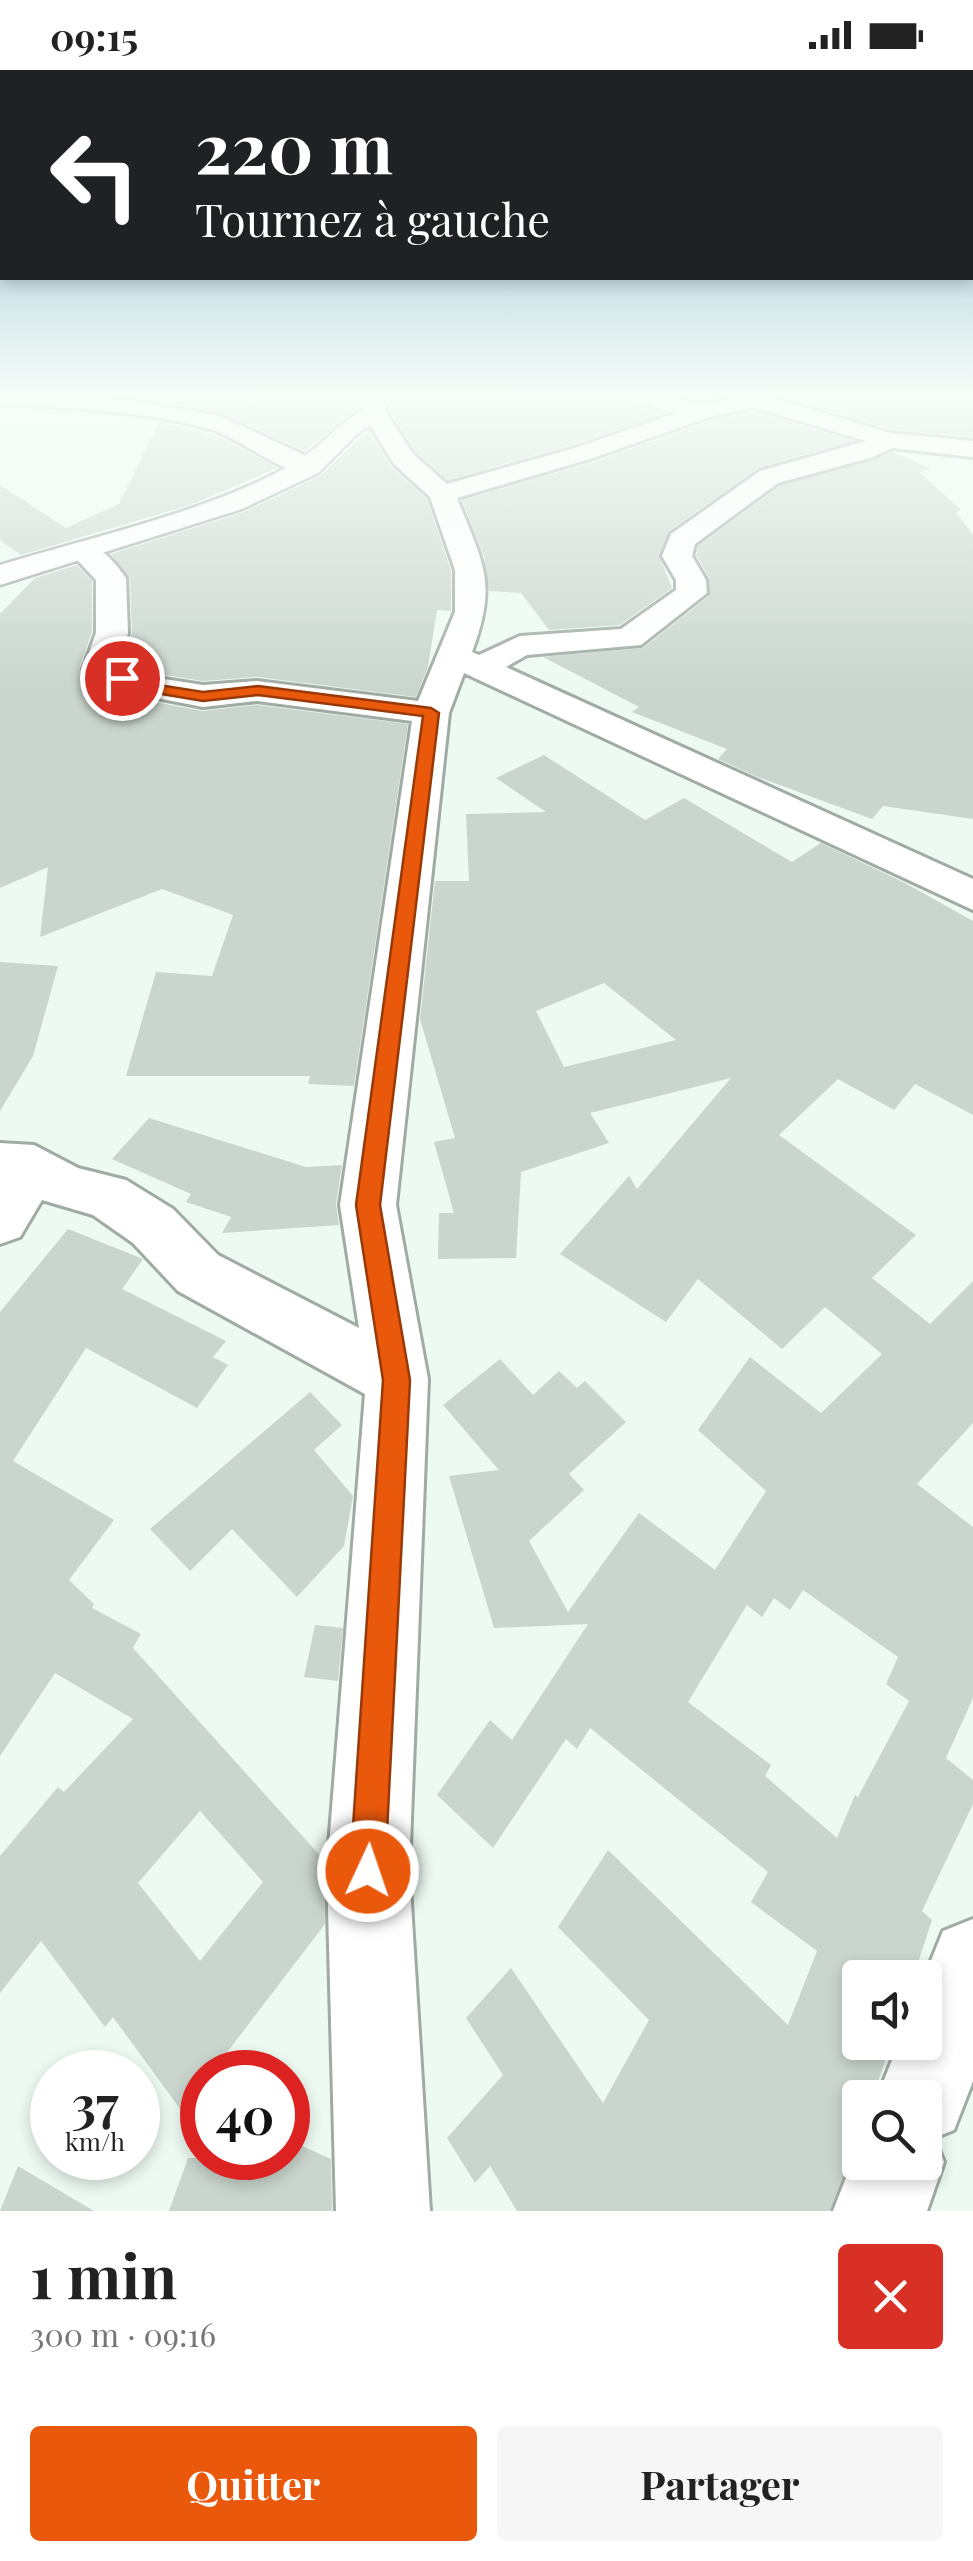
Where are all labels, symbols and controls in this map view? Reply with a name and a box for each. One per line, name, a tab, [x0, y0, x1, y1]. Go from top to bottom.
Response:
text: 09:15	[50, 10, 138, 61]
text: 220 m	[195, 98, 393, 192]
icon: left	[30, 110, 160, 240]
text: Tournez à gauche	[195, 188, 550, 248]
pin	[80, 636, 165, 721]
icon: arrive	[95, 651, 150, 706]
position arrow	[316, 1819, 420, 1923]
map controls	[842, 1960, 942, 2180]
button: sound	[842, 1960, 942, 2060]
speed limit sign: 40	[180, 2050, 310, 2180]
text: 37	[71, 2069, 119, 2136]
button: search	[842, 2080, 942, 2180]
text: km/h	[65, 2124, 125, 2157]
text: 1 min	[30, 2234, 177, 2314]
button: close	[838, 2244, 943, 2349]
text: 300 m · 09:16	[30, 2312, 216, 2355]
button: Quitter	[30, 2426, 477, 2541]
button: Partager	[497, 2426, 943, 2541]

